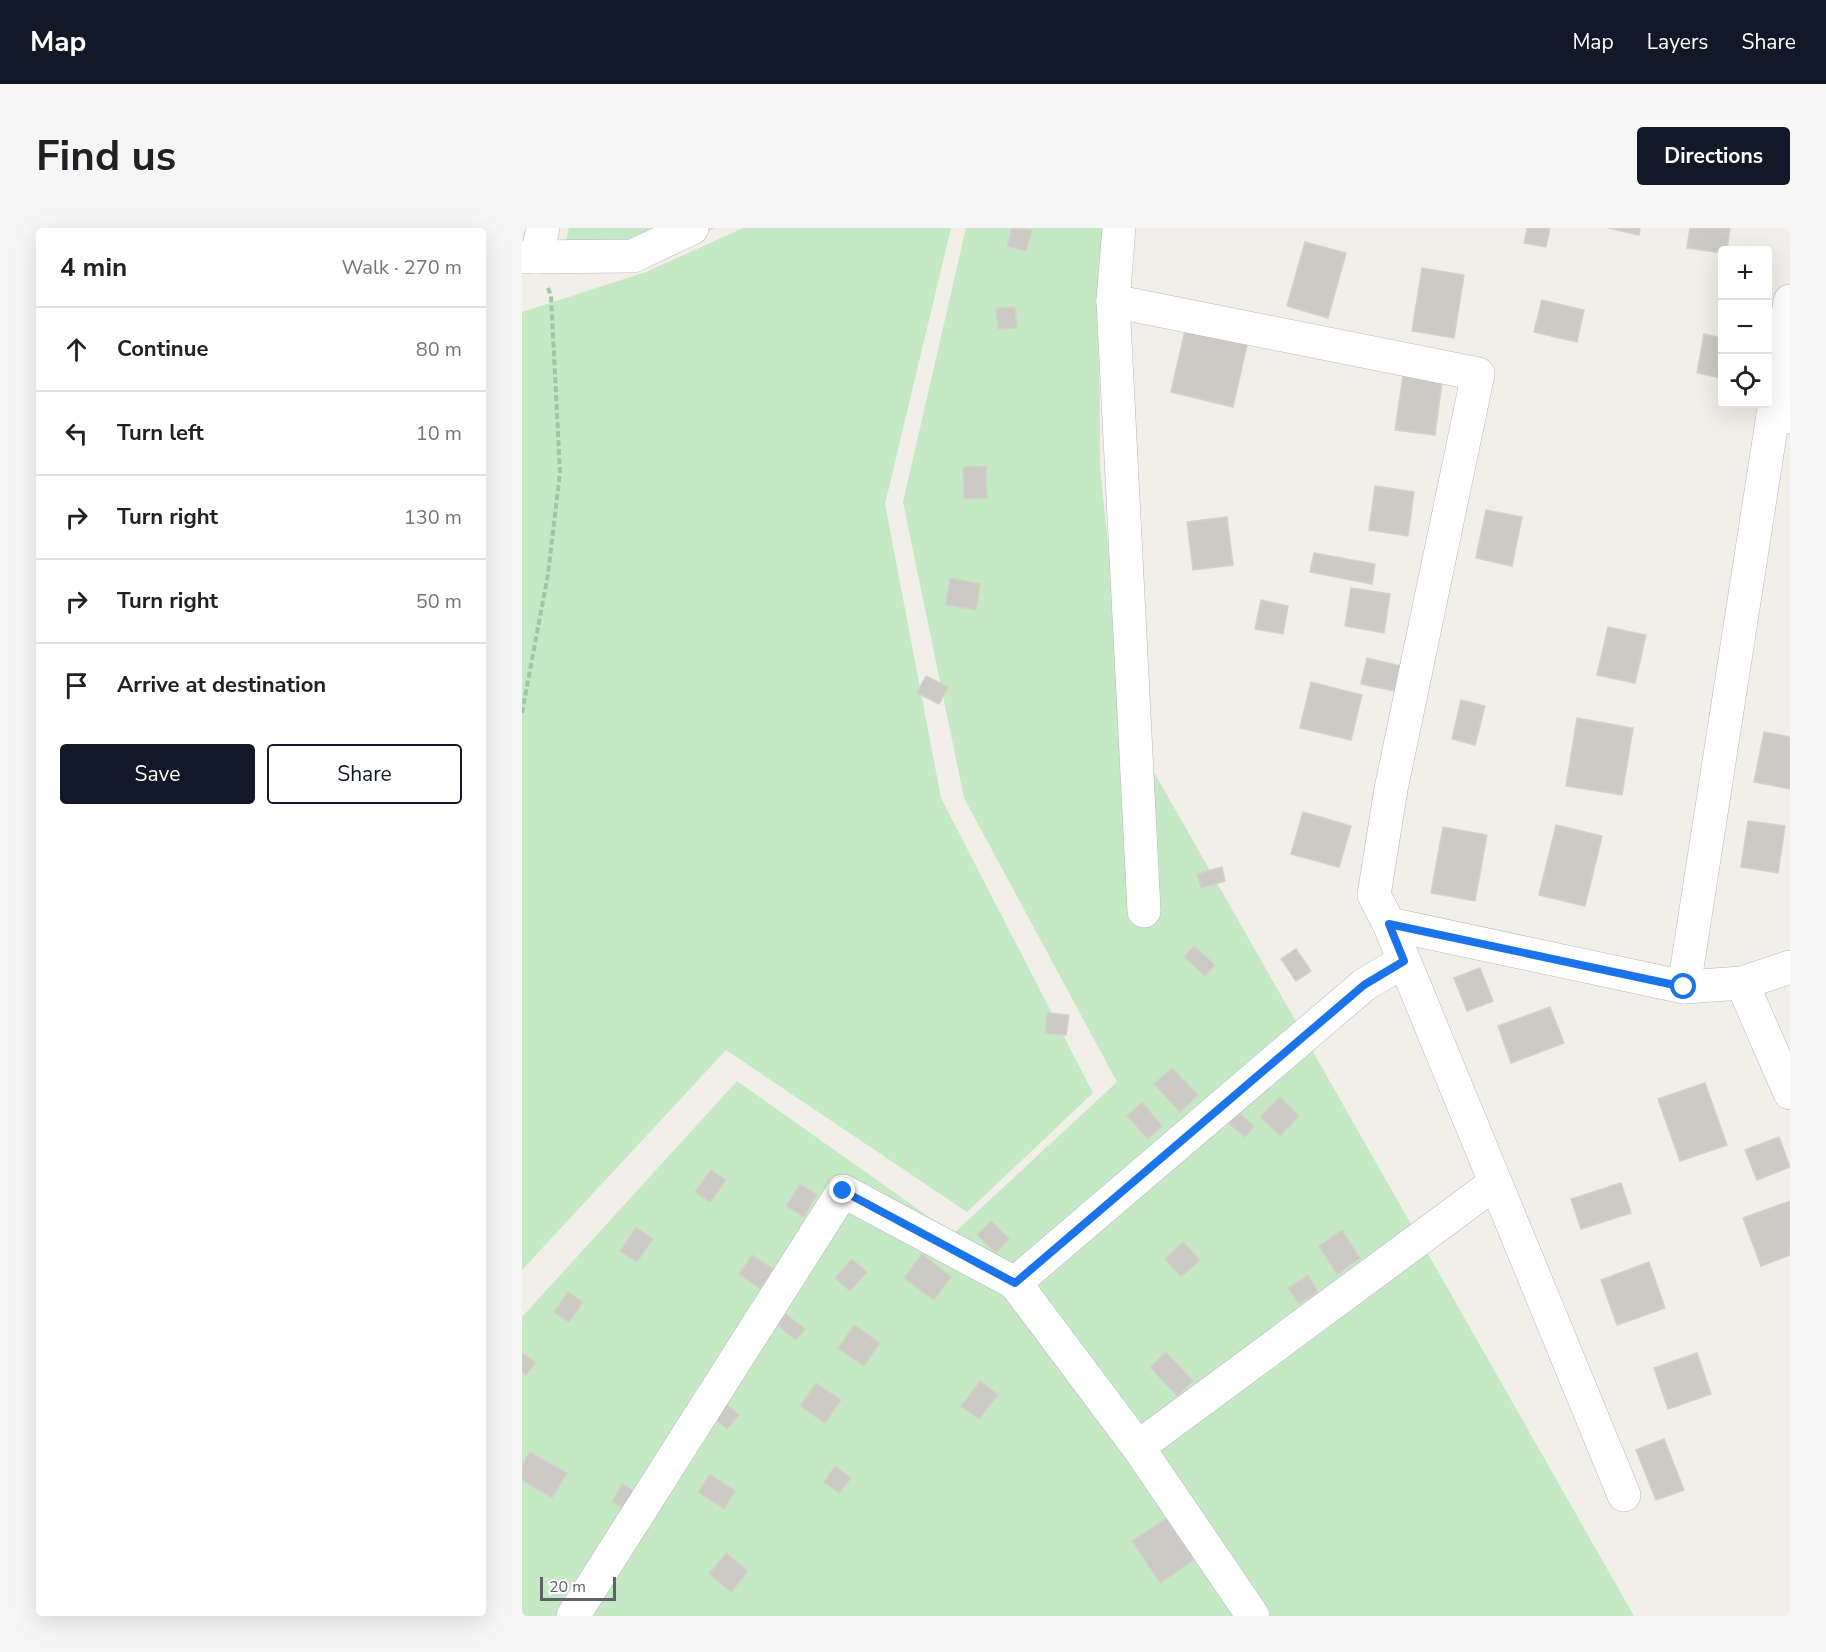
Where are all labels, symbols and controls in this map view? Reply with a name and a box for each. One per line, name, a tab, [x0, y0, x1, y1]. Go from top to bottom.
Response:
text: Map	[30, 23, 86, 61]
text: Map	[1572, 28, 1614, 56]
text: Layers	[1647, 28, 1708, 56]
text: Share	[1741, 28, 1796, 56]
button: Directions	[1637, 127, 1790, 185]
text: Find us	[36, 128, 176, 185]
map controls	[1718, 246, 1772, 408]
button: +	[1718, 246, 1772, 300]
text: 4 min	[60, 250, 127, 285]
text: Walk · 270 m	[342, 254, 462, 281]
button: −	[1718, 300, 1772, 354]
icon: ahead	[60, 333, 93, 366]
text: Continue	[117, 334, 208, 364]
text: 80 m	[416, 336, 462, 363]
button: locate	[1718, 354, 1772, 408]
icon: left	[60, 417, 93, 450]
text: Turn left	[117, 418, 204, 448]
text: 10 m	[416, 420, 462, 447]
icon: right	[60, 501, 93, 534]
text: Turn right	[117, 502, 218, 532]
text: 130 m	[404, 504, 462, 531]
icon: right	[60, 585, 93, 618]
text: Turn right	[117, 586, 218, 616]
text: 50 m	[416, 588, 462, 615]
icon: arrive	[60, 669, 93, 702]
text: Arrive at destination	[117, 670, 326, 700]
button: Save	[60, 744, 255, 804]
button: Share	[267, 744, 462, 804]
route start	[1670, 973, 1696, 999]
route end	[829, 1177, 855, 1203]
scale bar	[540, 1574, 616, 1602]
text: 20 m	[549, 1576, 586, 1598]

